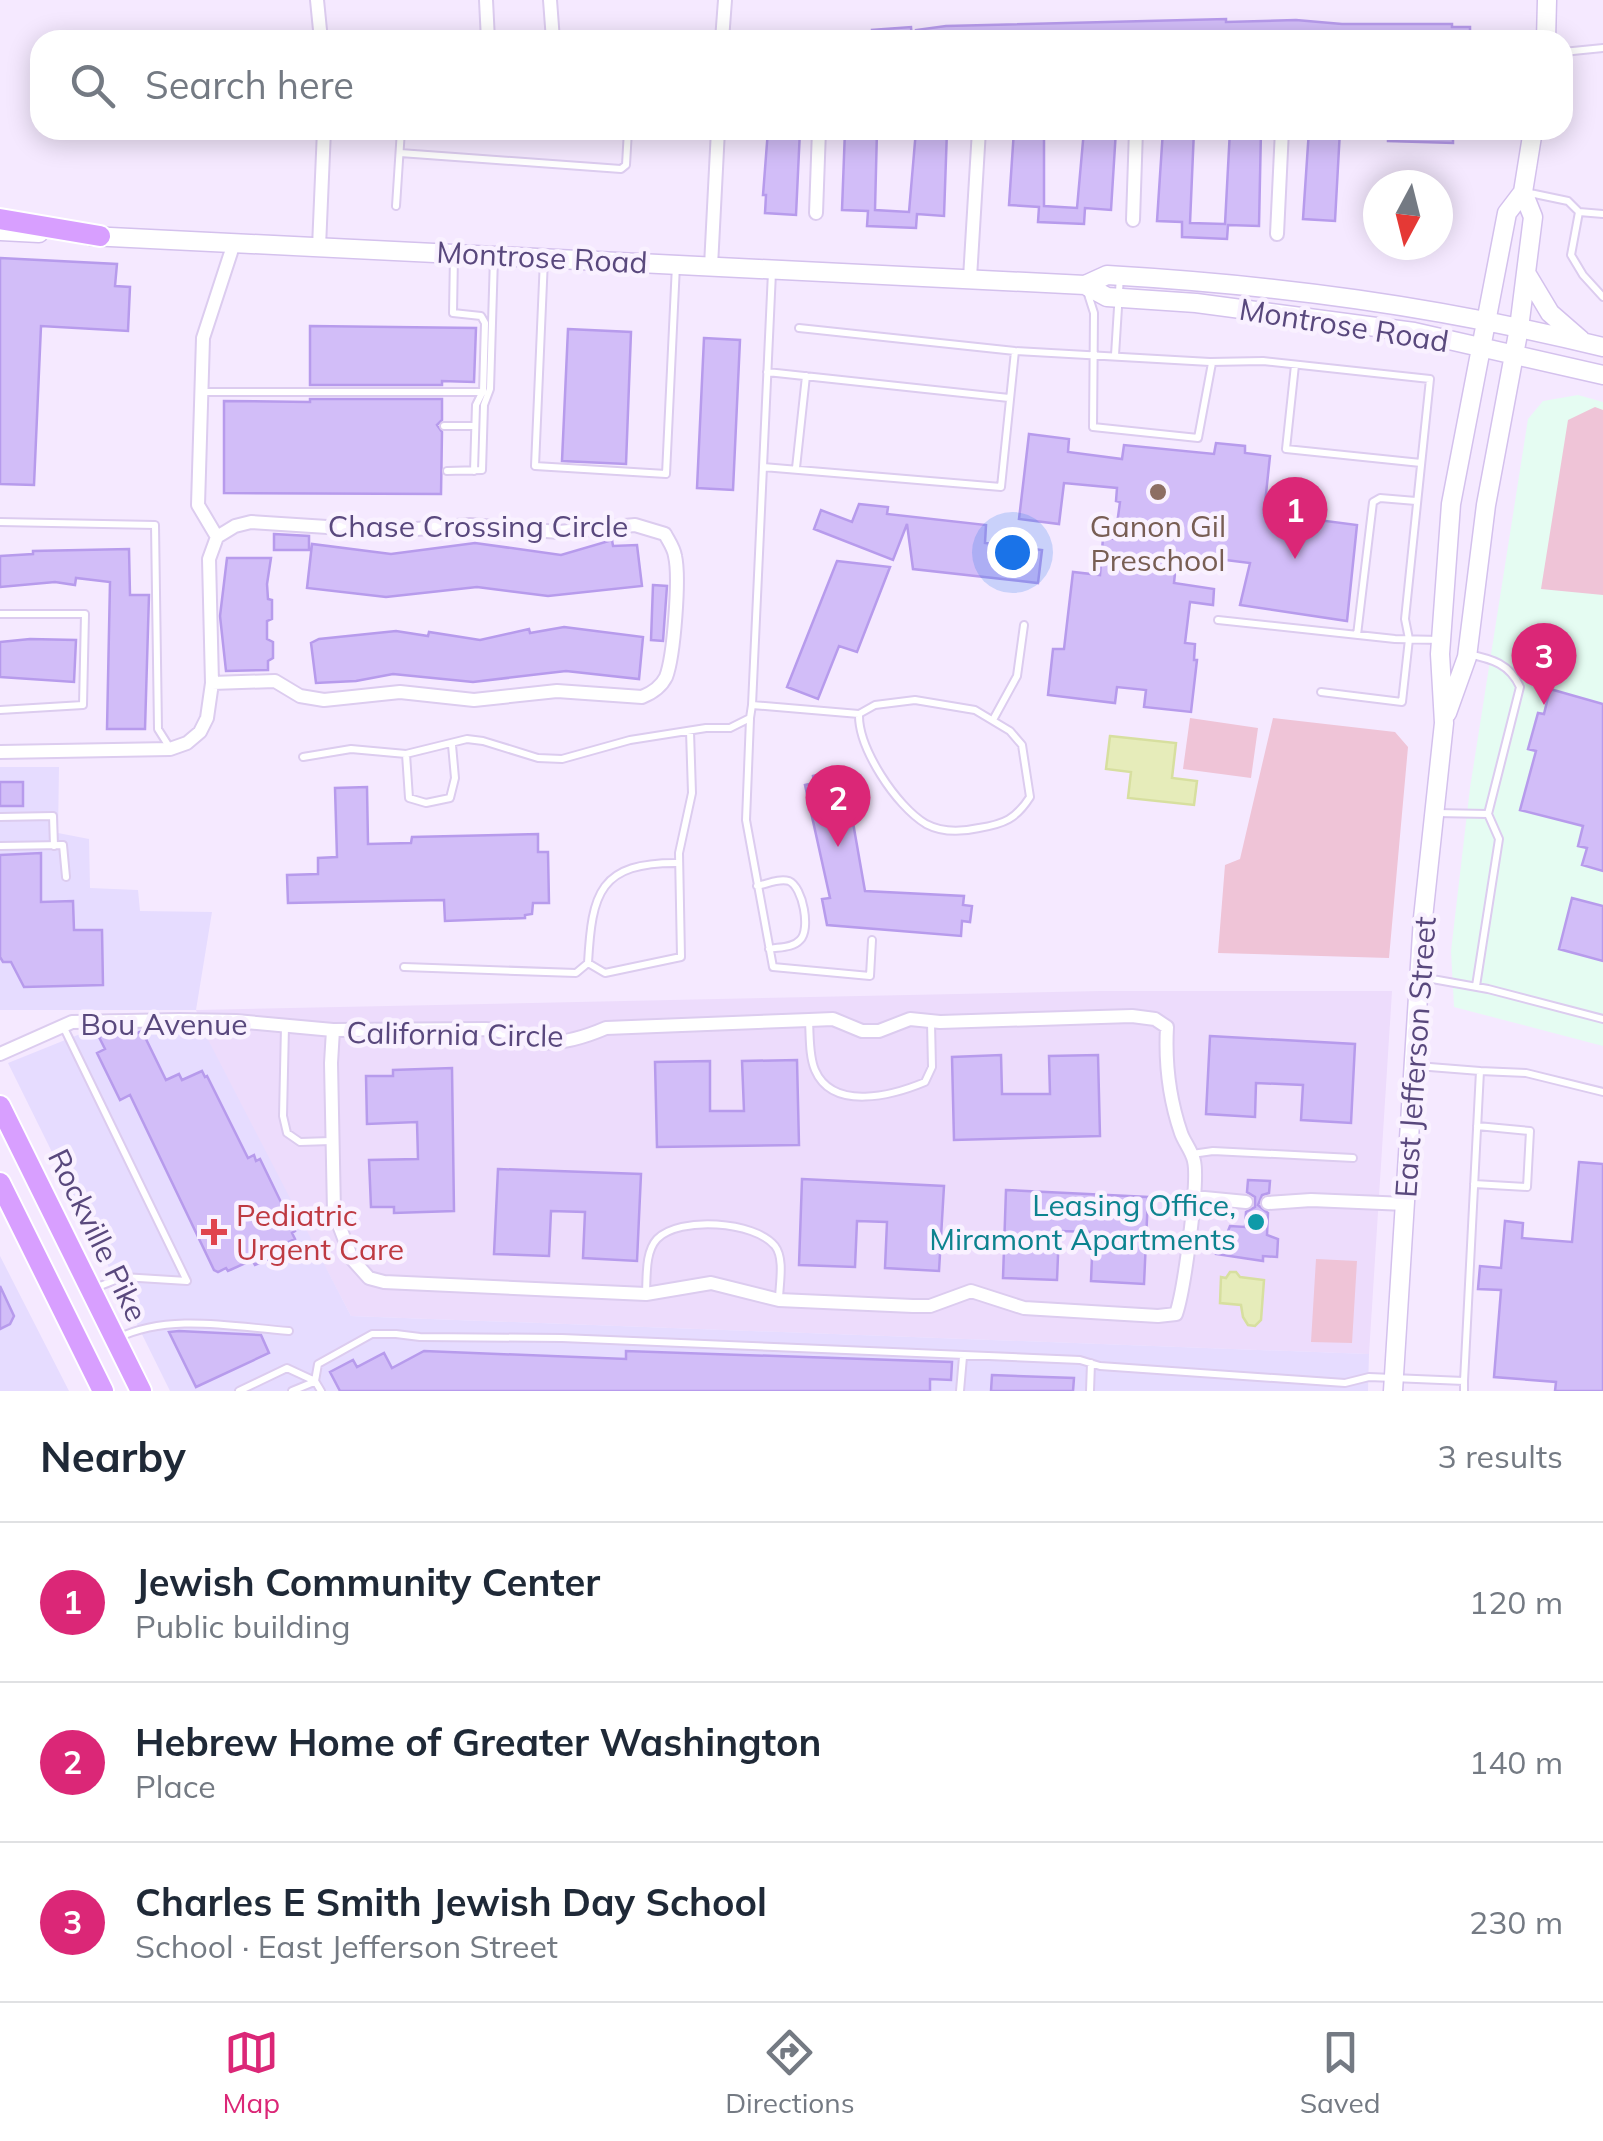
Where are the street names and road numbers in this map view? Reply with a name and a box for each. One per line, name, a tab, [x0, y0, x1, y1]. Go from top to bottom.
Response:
street label: Montrose Road	[435, 232, 649, 282]
street label: Montrose Road	[1237, 290, 1451, 360]
street label: Chase Crossing Circle	[328, 507, 628, 545]
street label: East Jefferson Street	[1386, 915, 1444, 1199]
street label: Bou Avenue	[80, 1005, 248, 1043]
street label: California Circle	[346, 1013, 564, 1055]
street label: Rockville Pike	[40, 1143, 156, 1327]

